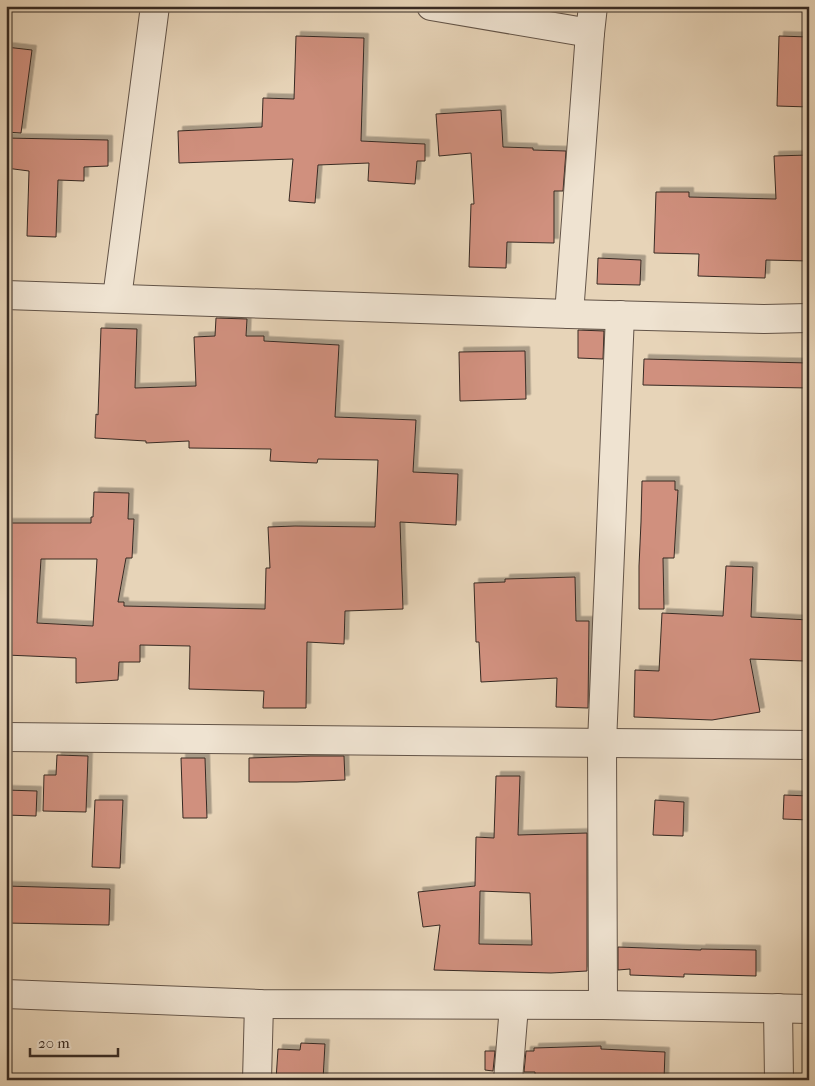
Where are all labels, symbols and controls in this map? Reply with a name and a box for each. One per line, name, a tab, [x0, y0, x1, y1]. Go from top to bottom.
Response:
scale bar	[30, 1026, 118, 1058]
text: 20 m	[38, 1034, 70, 1052]

